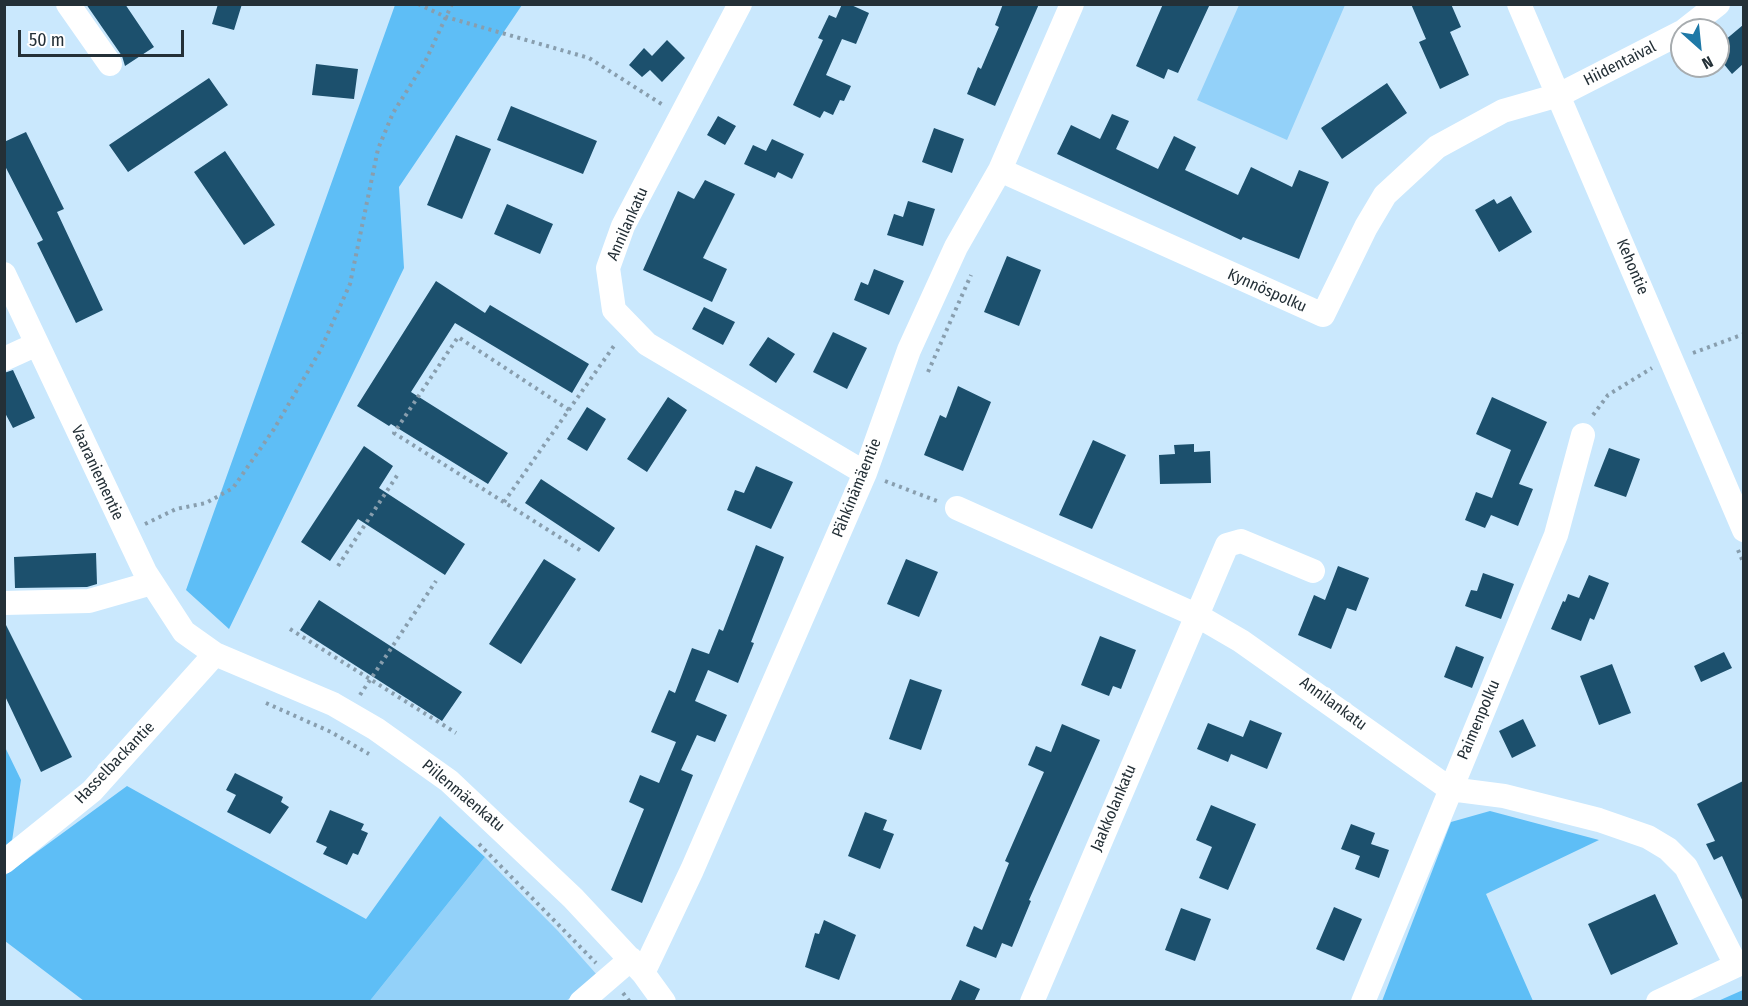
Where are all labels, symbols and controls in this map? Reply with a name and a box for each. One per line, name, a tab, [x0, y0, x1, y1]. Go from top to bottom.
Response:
scale bar	[21, 18, 188, 56]
north arrow	[1670, 18, 1730, 78]
text: 50 m	[29, 29, 65, 51]
street label: Hiidentaival	[1581, 38, 1659, 90]
text: N	[1699, 52, 1716, 73]
street label: Annilankatu	[603, 184, 653, 264]
street label: Kehontie	[1612, 236, 1652, 298]
street label: Kynnöspolku	[1225, 265, 1309, 317]
street label: Vaaraniementie	[67, 423, 127, 523]
street label: Pähkinämäentie	[828, 436, 886, 540]
street label: Annilankatu	[1296, 673, 1370, 735]
street label: Paimenpolku	[1454, 677, 1504, 763]
street label: Hasselbackantie	[71, 718, 159, 808]
street label: Piilenmäenkatu	[418, 756, 508, 836]
street label: Jaakkolankatu	[1087, 762, 1141, 854]

